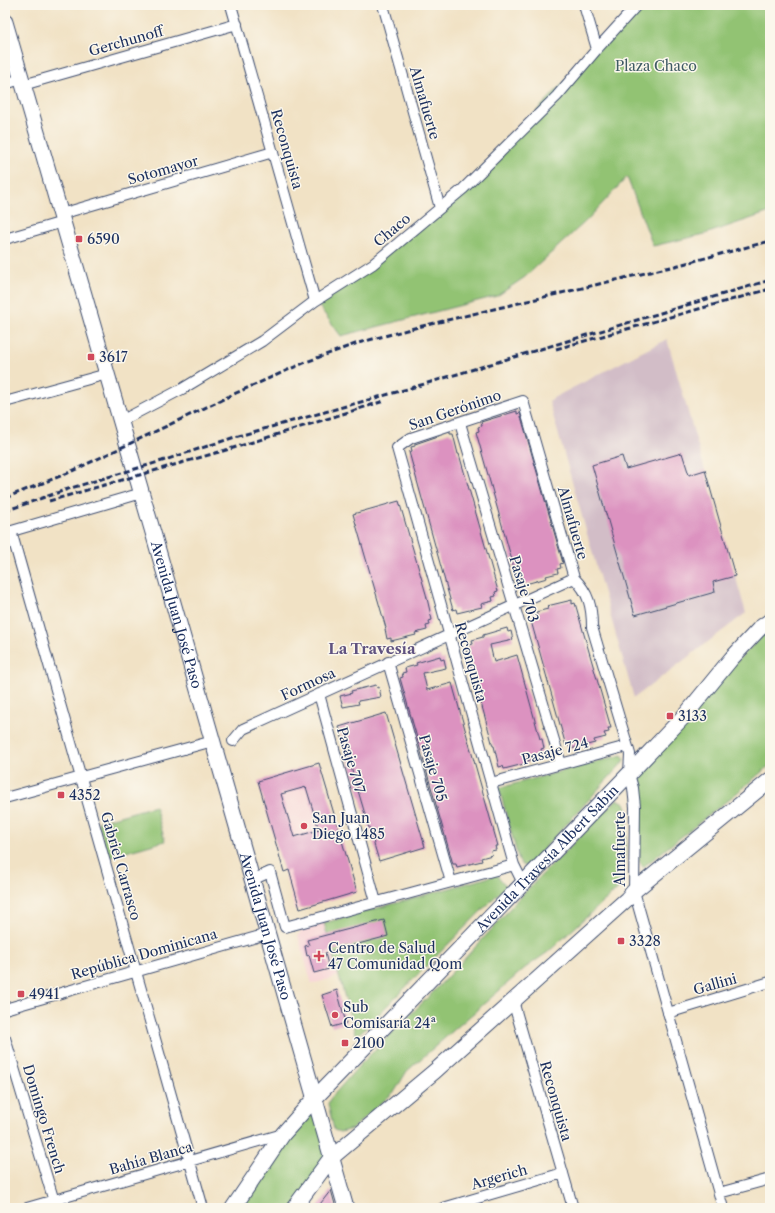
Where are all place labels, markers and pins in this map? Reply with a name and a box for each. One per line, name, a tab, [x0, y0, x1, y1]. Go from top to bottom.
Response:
place label: 6590	[87, 230, 120, 248]
marker: 6590	[74, 234, 84, 244]
place label: 3617	[99, 348, 128, 366]
marker: 3617	[86, 352, 96, 362]
place label: 3133	[678, 707, 707, 725]
marker: 3133	[665, 711, 675, 721]
place label: 4352	[69, 786, 100, 804]
marker: 4352	[56, 790, 66, 800]
place label: San Juan Diego 1485	[312, 809, 385, 843]
marker: San Juan Diego 1485	[299, 821, 309, 831]
place label: 3328	[629, 932, 661, 950]
marker: 3328	[616, 936, 626, 946]
place label: Centro de Salud 47 Comunidad Qom	[328, 939, 462, 973]
marker: Centro de Salud 47 Comunidad Qom	[313, 950, 325, 962]
place label: 4941	[29, 985, 59, 1003]
marker: 4941	[16, 989, 26, 999]
place label: Sub Comisaría 24ª	[343, 998, 436, 1032]
marker: Sub Comisaría 24ª	[330, 1010, 340, 1020]
place label: 2100	[353, 1034, 385, 1052]
marker: 2100	[340, 1038, 350, 1048]

